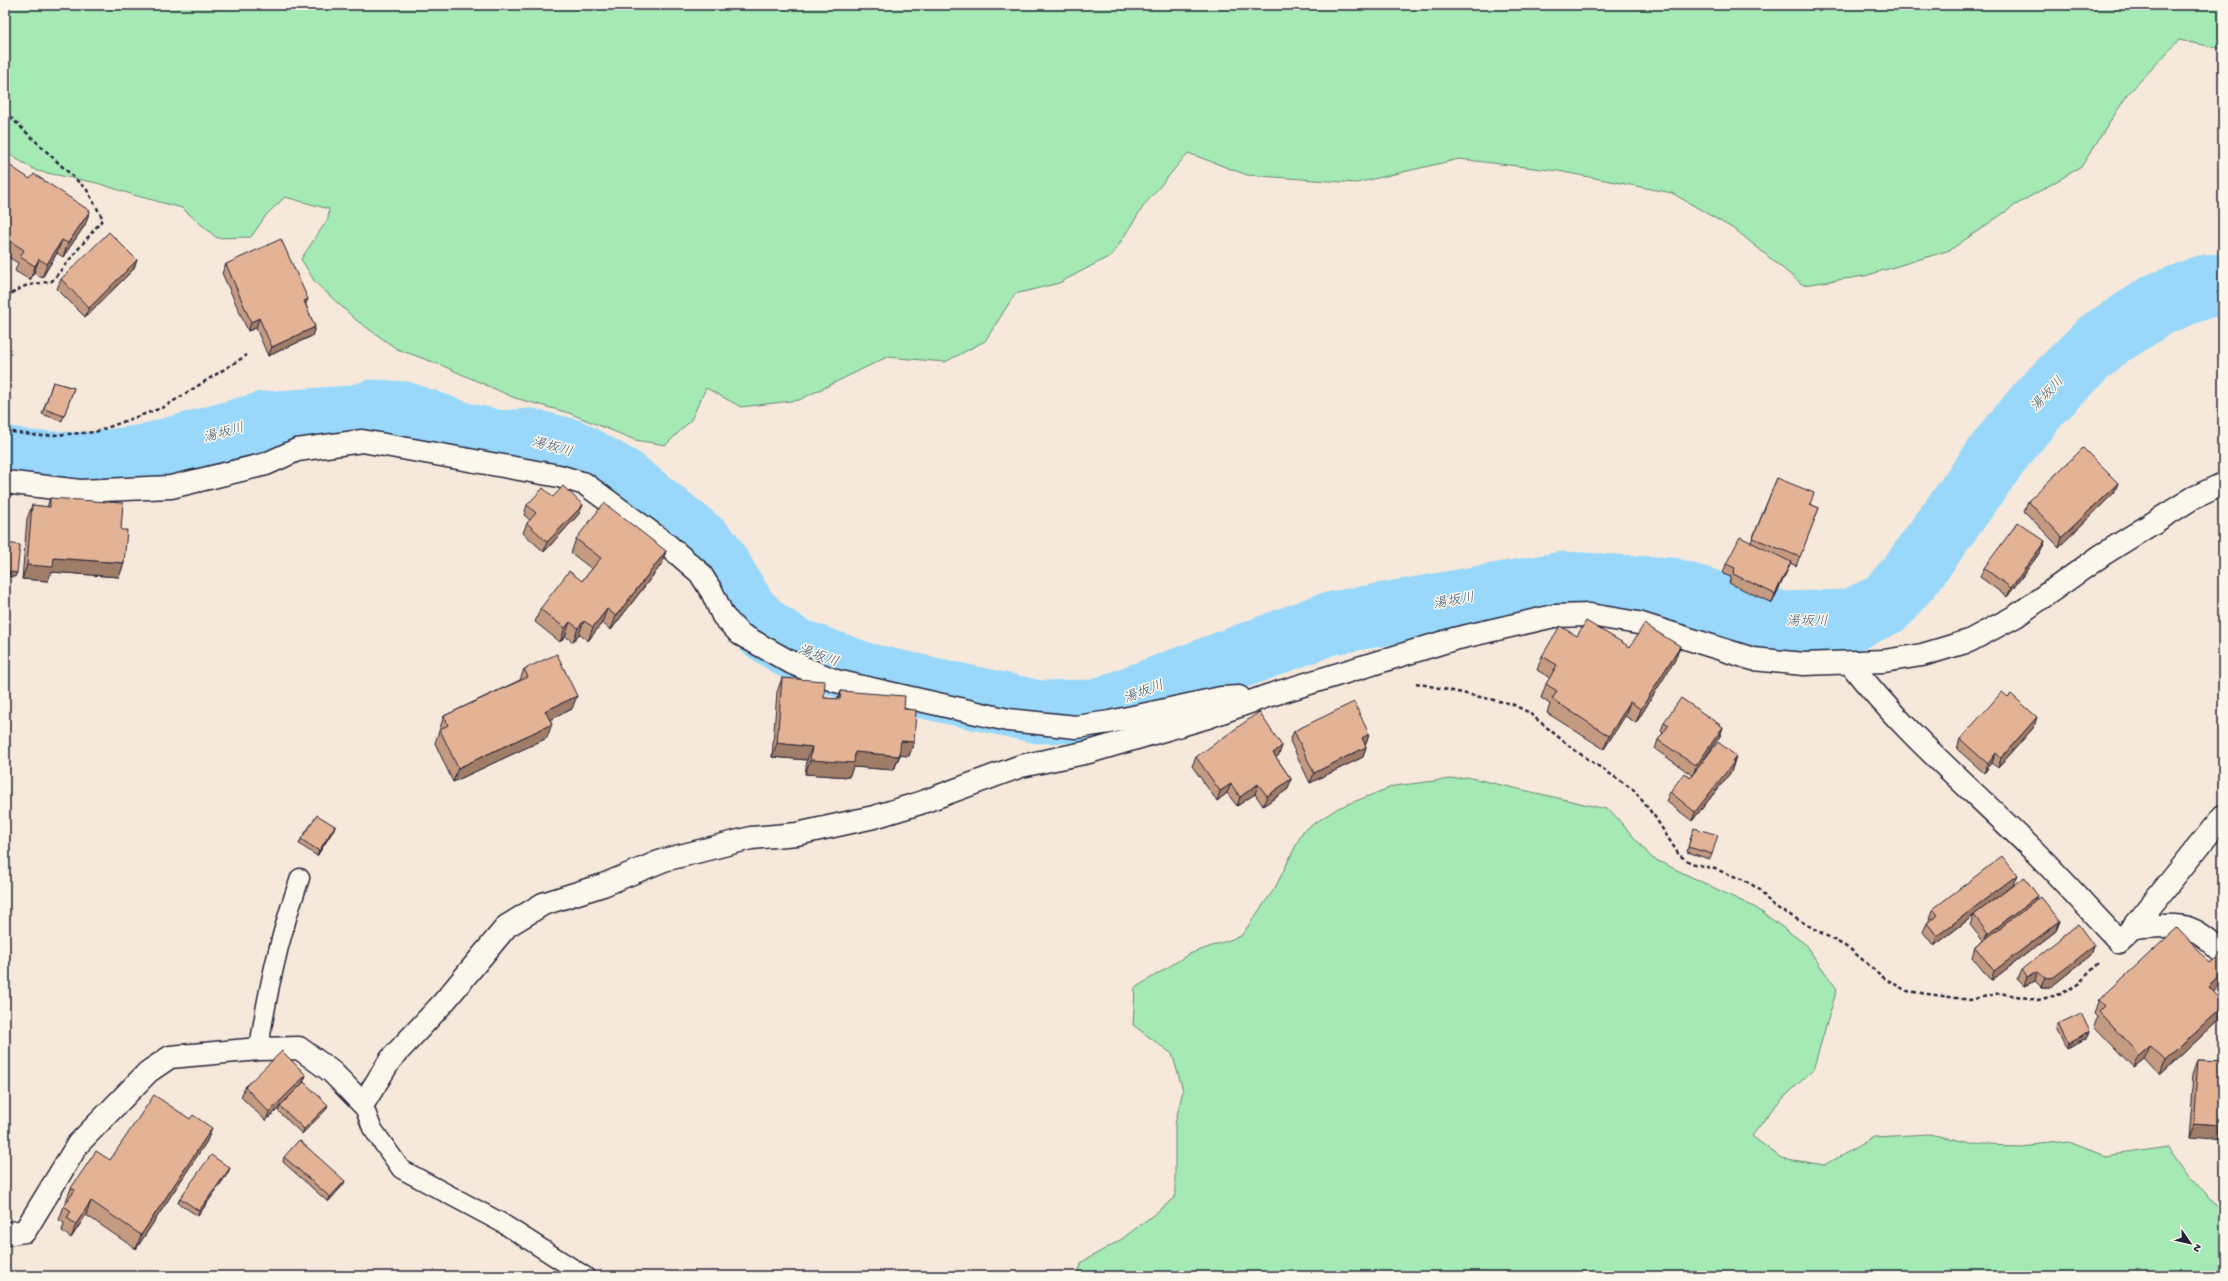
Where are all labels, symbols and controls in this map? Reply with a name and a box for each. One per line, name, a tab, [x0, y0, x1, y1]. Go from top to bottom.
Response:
water label: 湯坂川	[2027, 374, 2069, 416]
water label: 湯坂川	[202, 420, 246, 448]
water label: 湯坂川	[530, 434, 574, 462]
water label: 湯坂川	[1432, 590, 1476, 614]
water label: 湯坂川	[1786, 614, 1828, 631]
water label: 湯坂川	[795, 642, 841, 672]
water label: 湯坂川	[1121, 678, 1167, 708]
north arrow	[2170, 1223, 2210, 1263]
text: N	[2190, 1241, 2204, 1254]

